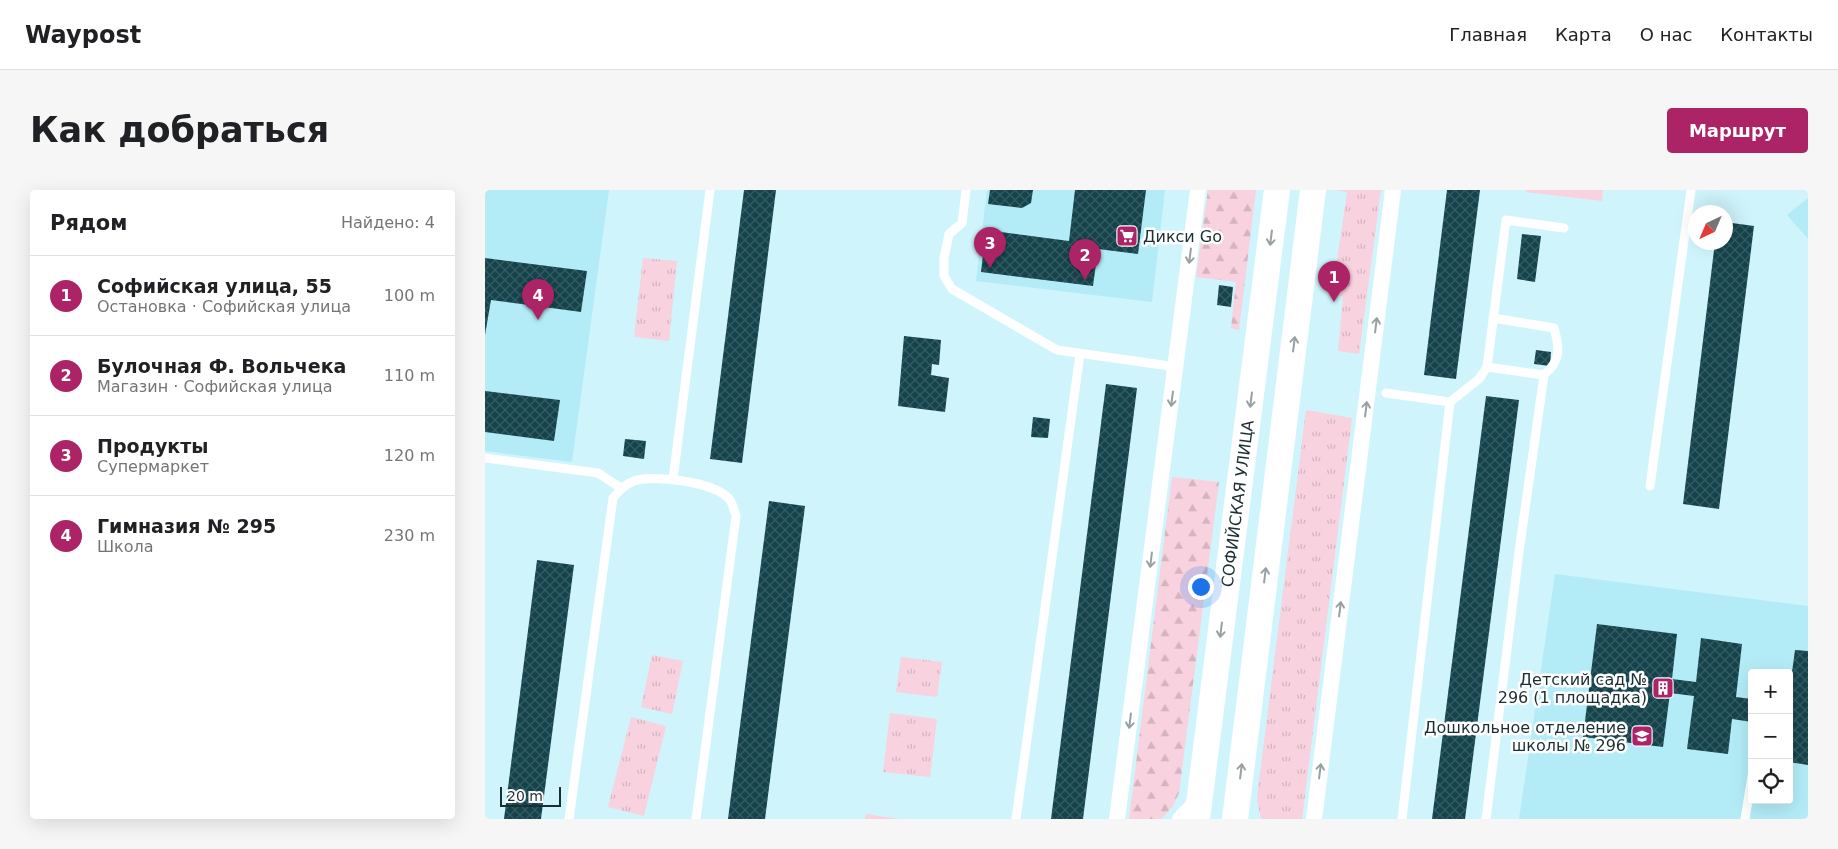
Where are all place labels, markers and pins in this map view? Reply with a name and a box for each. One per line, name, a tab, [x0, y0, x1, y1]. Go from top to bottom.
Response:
supermarket icon: Дикси Go	[1115, 224, 1139, 248]
pin: 3	[974, 227, 1006, 268]
place label: Дикси Go	[1143, 227, 1222, 246]
pin: 2	[1069, 239, 1101, 280]
pin: 1	[1318, 261, 1350, 302]
pin: 4	[522, 279, 554, 320]
place label: Детский сад № 296 (1 площадка)	[1498, 670, 1647, 707]
building icon: Детский сад № 296 (1 площадка)	[1651, 676, 1675, 700]
place label: Дошкольное отделение школы № 296	[1424, 718, 1626, 755]
school or university icon: Дошкольное отделение школы № 296	[1630, 724, 1654, 748]

